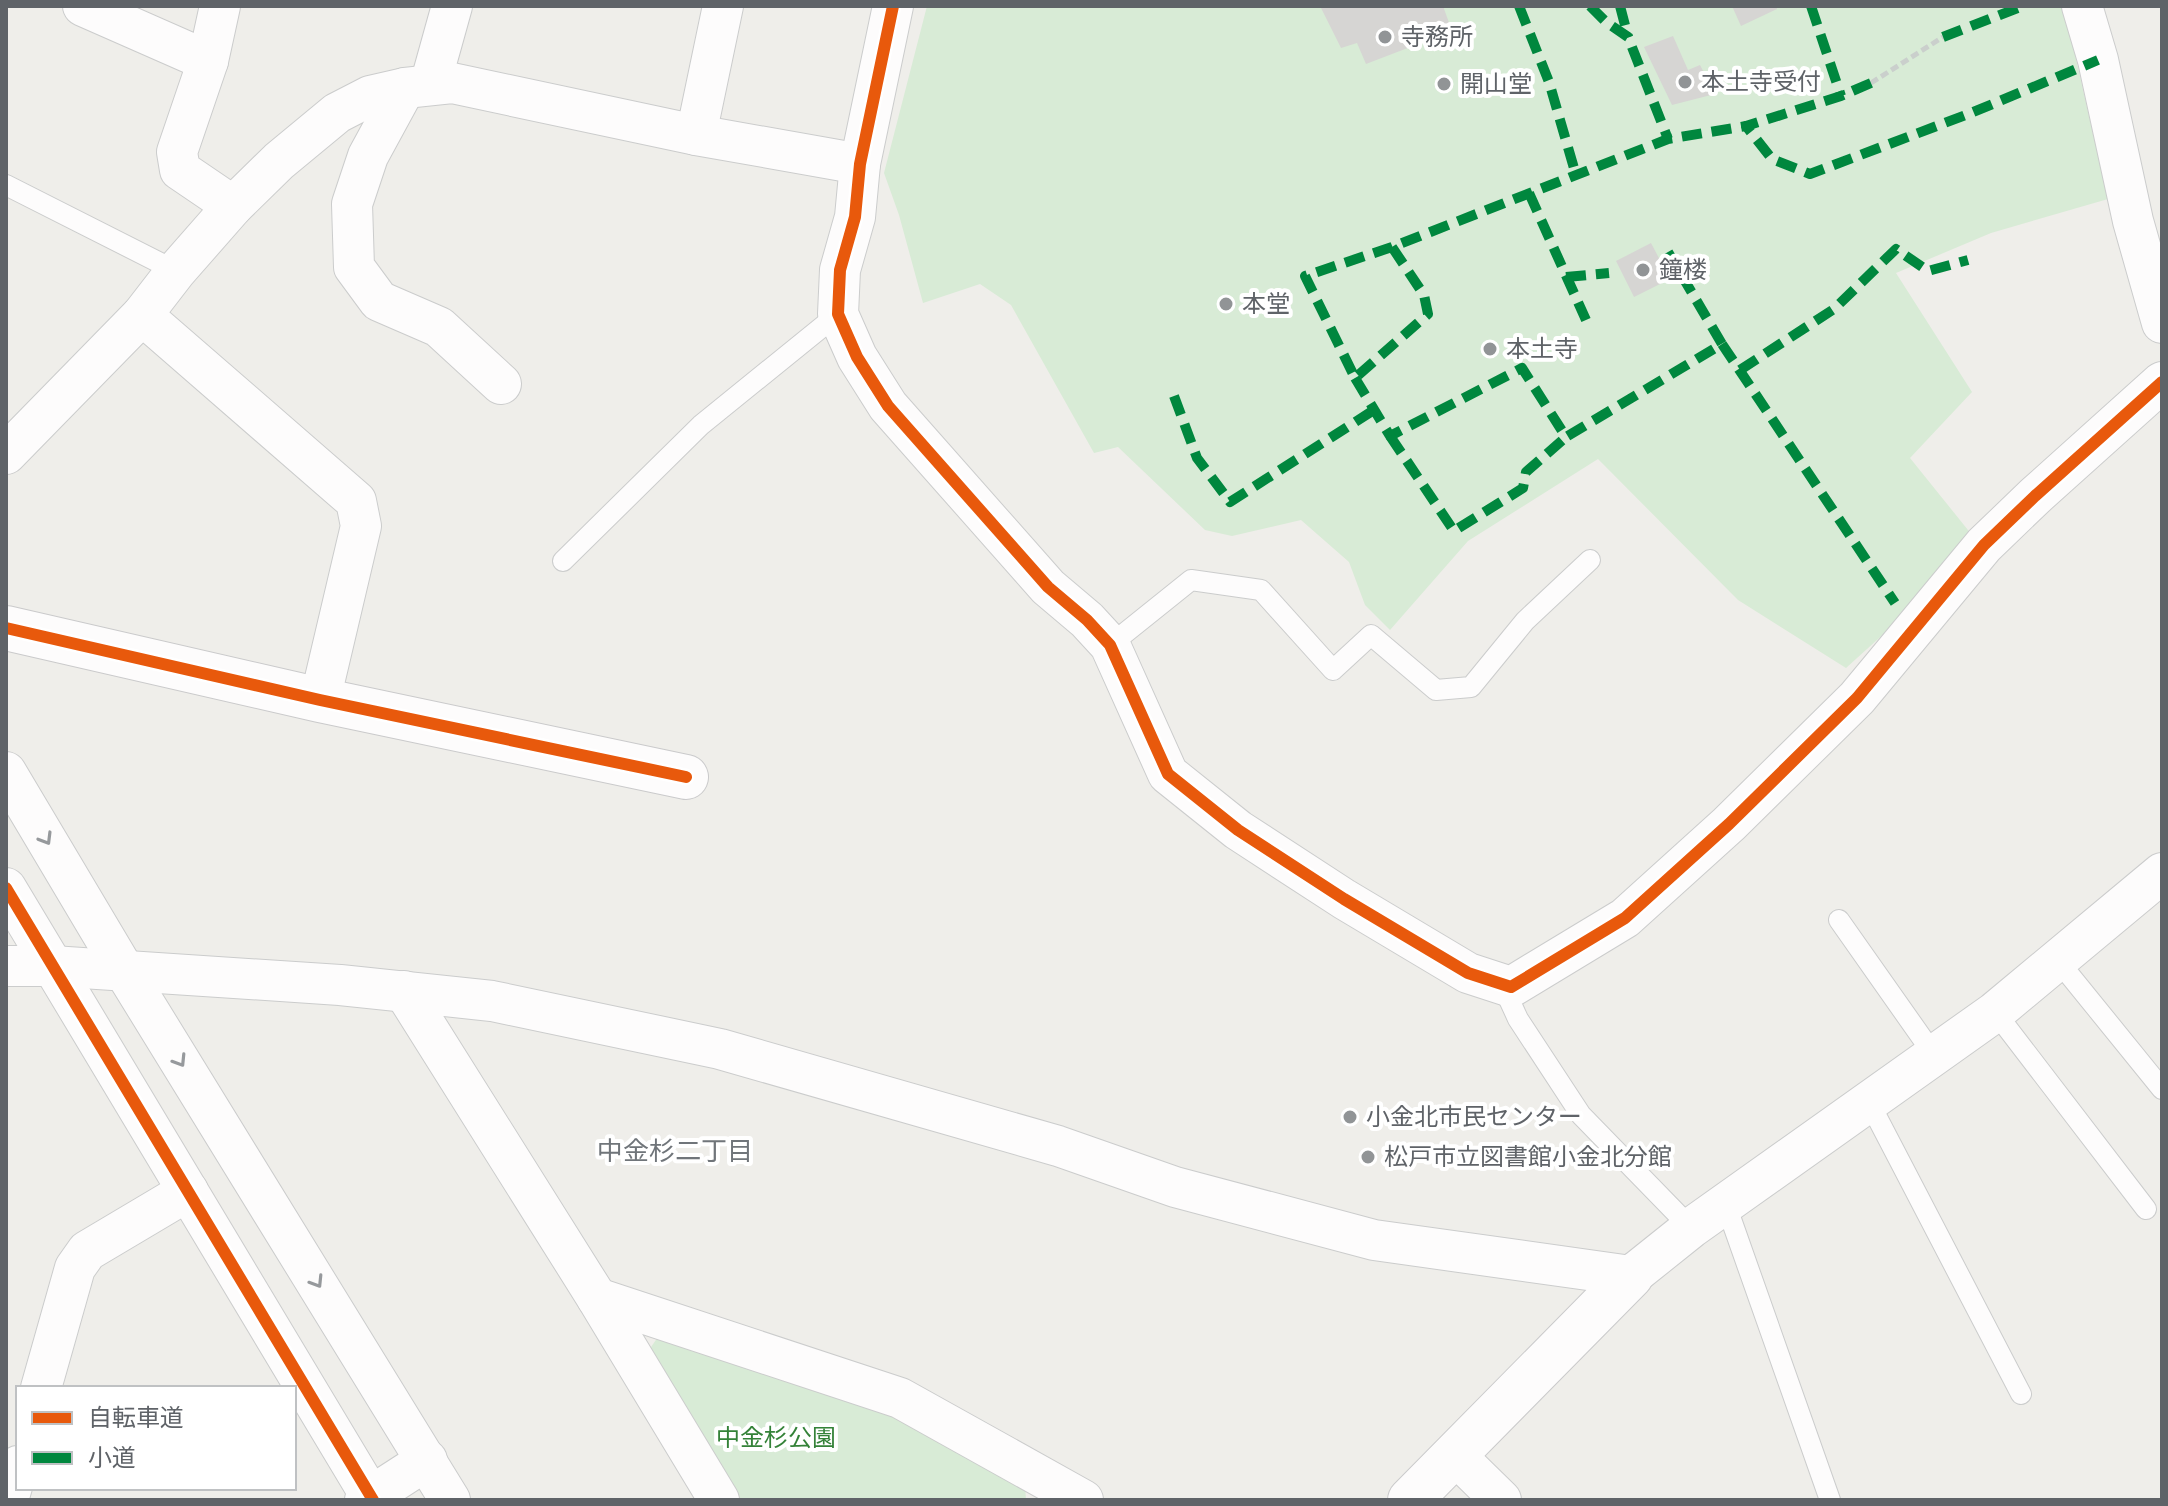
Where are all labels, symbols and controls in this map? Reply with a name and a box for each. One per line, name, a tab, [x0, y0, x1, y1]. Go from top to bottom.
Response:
place label: 寺務所	[1401, 21, 1473, 53]
marker: 寺務所	[1376, 28, 1394, 46]
place label: 本土寺受付	[1701, 66, 1821, 98]
place label: 開山堂	[1460, 68, 1532, 100]
marker: 本土寺受付	[1676, 73, 1694, 91]
marker: 開山堂	[1435, 75, 1453, 93]
place label: 鐘楼	[1659, 254, 1707, 286]
marker: 鐘楼	[1634, 261, 1652, 279]
place label: 本堂	[1242, 288, 1290, 320]
marker: 本堂	[1217, 295, 1235, 313]
place label: 本土寺	[1506, 333, 1578, 365]
marker: 本土寺	[1481, 340, 1499, 358]
one-way arrow	[36, 830, 52, 845]
one-way arrow	[171, 1052, 186, 1067]
place label: 小金北市民センター	[1366, 1101, 1582, 1133]
marker: 小金北市民センター	[1341, 1108, 1359, 1126]
district label: 中金杉二丁目	[597, 1134, 753, 1169]
place label: 松戸市立図書館小金北分館	[1384, 1141, 1672, 1173]
marker: 松戸市立図書館小金北分館	[1359, 1148, 1377, 1166]
one-way arrow	[307, 1274, 322, 1288]
legend	[16, 1386, 296, 1490]
text: 自転車道	[88, 1402, 184, 1434]
park label: 中金杉公園	[716, 1422, 836, 1454]
text: 小道	[88, 1442, 136, 1474]

